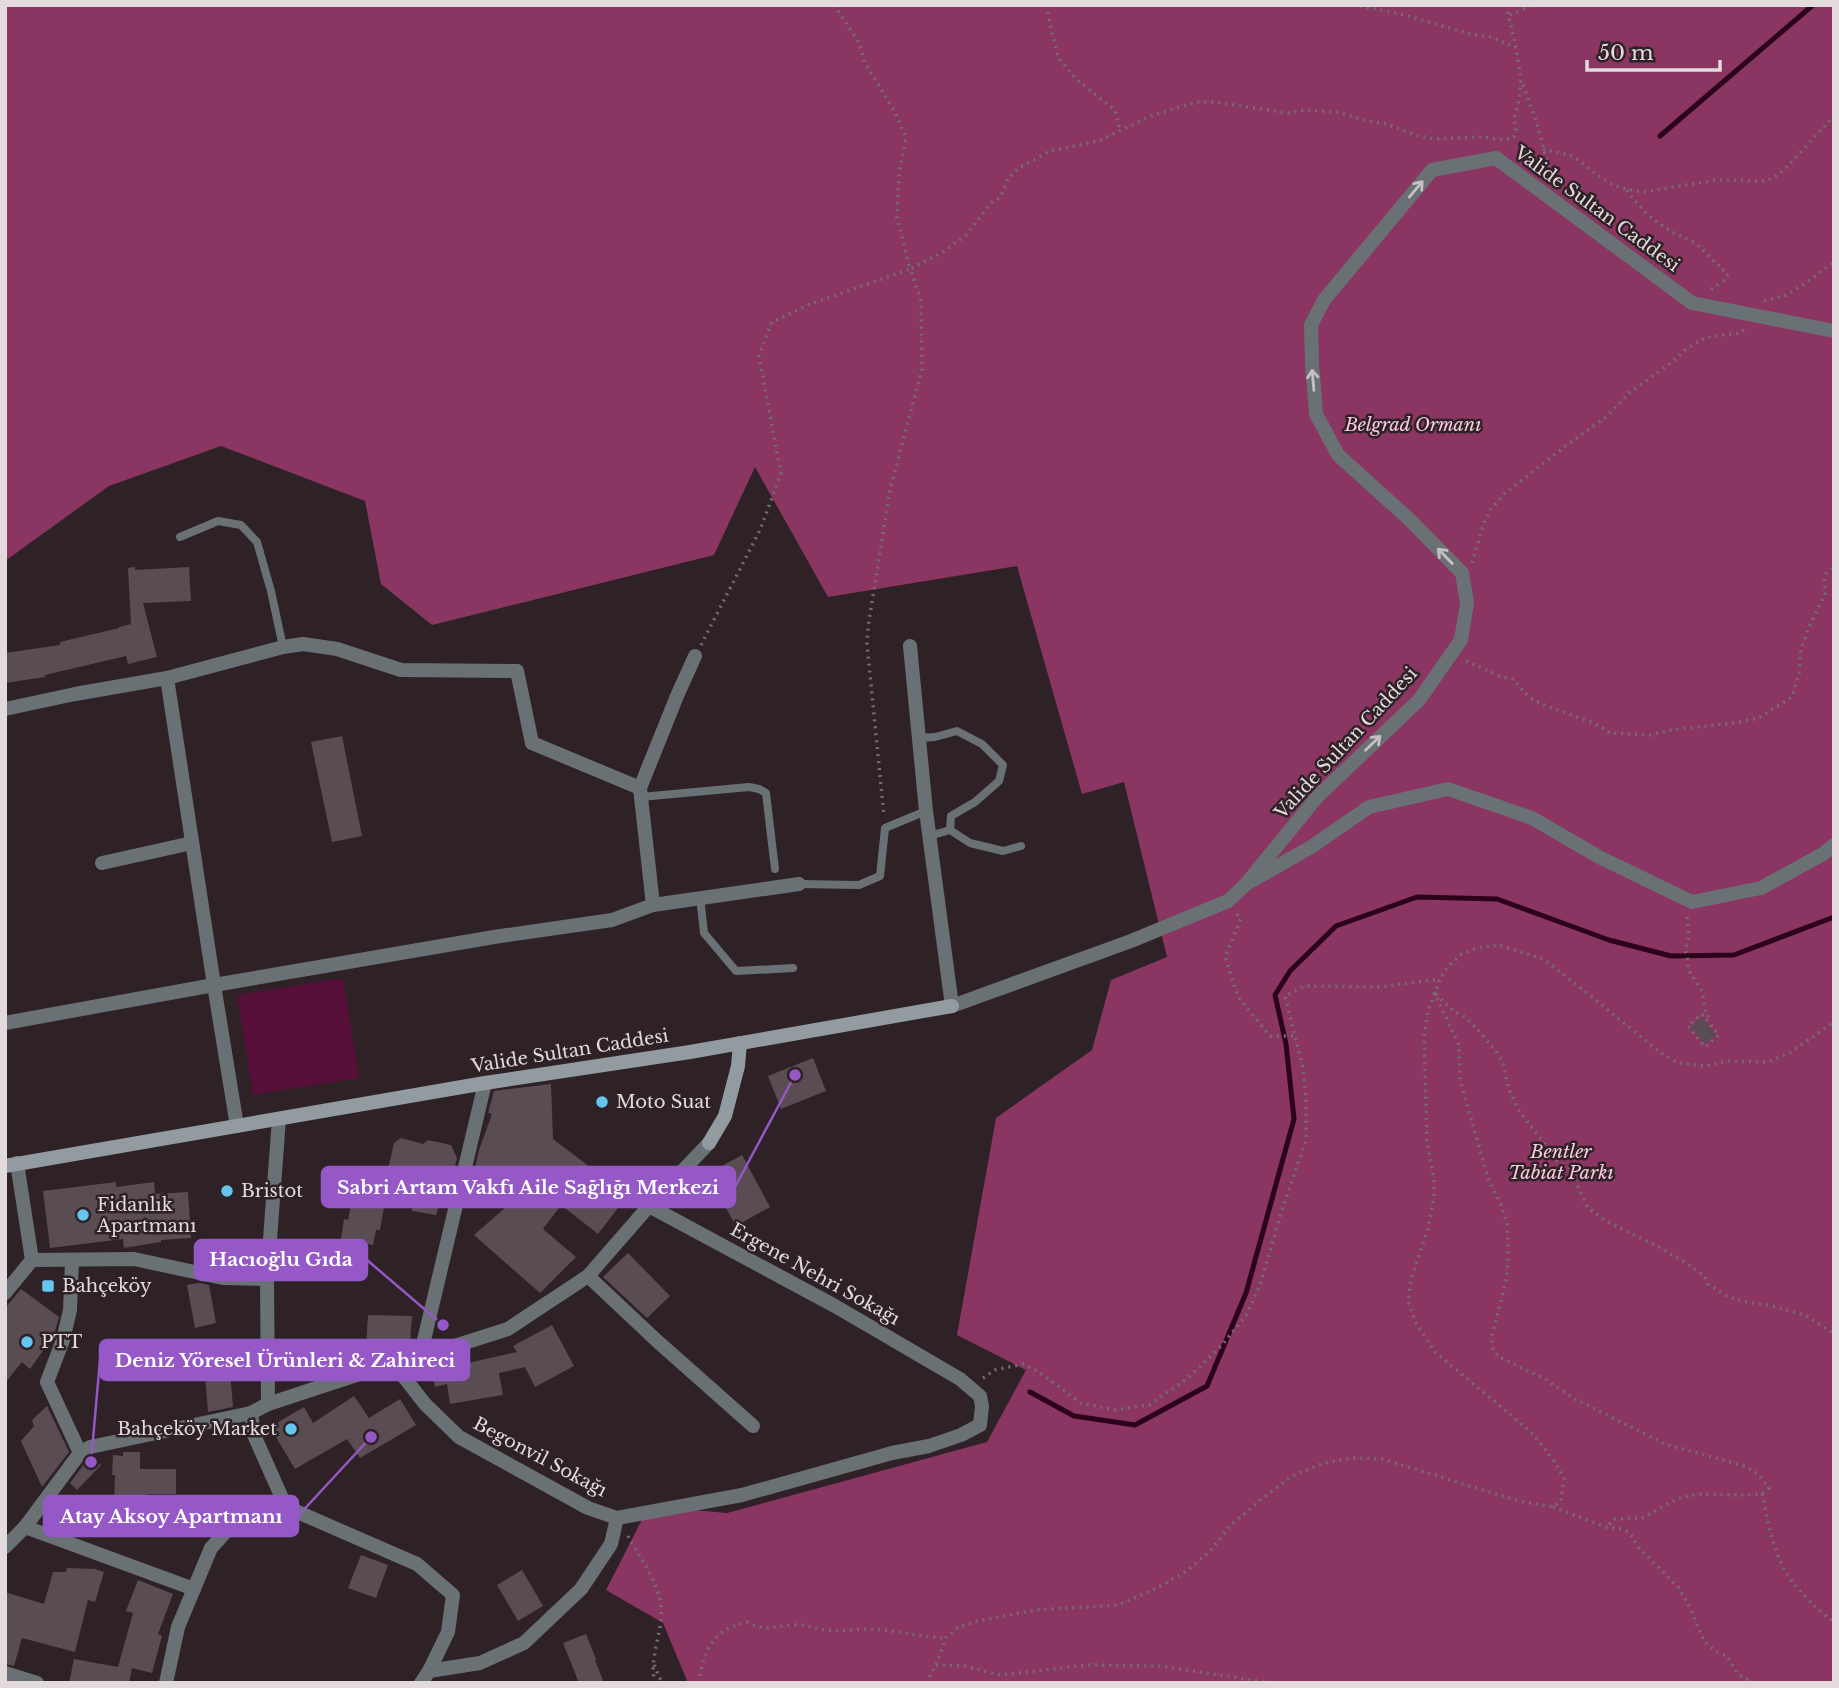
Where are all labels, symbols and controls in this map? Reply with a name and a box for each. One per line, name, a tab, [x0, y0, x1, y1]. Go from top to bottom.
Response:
scale bar	[1587, 28, 1720, 72]
text: 50 m	[1598, 40, 1654, 66]
street label: Valide Sultan Caddesi	[1509, 141, 1684, 276]
one-way arrow	[1408, 180, 1424, 198]
one-way arrow	[1306, 370, 1319, 392]
park label: Belgrad Ormanı	[1344, 414, 1481, 436]
one-way arrow	[1437, 548, 1454, 565]
street label: Valide Sultan Caddesi	[1269, 663, 1422, 824]
one-way arrow	[1365, 734, 1382, 751]
street label: Valide Sultan Caddesi	[469, 1025, 670, 1078]
place label: Moto Suat	[616, 1091, 711, 1113]
marker: Moto Suat	[594, 1094, 610, 1110]
park label: Bentler Tabiat Parkı	[1508, 1141, 1614, 1184]
callout: Sabri Artam Vakfı Aile Sağlığı Merkezi	[322, 1167, 735, 1207]
text: Sabri Artam Vakfı Aile Sağlığı Merkezi	[337, 1176, 719, 1199]
place label: Bristot	[241, 1180, 303, 1202]
marker: Bristot	[219, 1183, 235, 1199]
place label: Fidanlık Apartmanı	[96, 1194, 196, 1237]
marker: Fidanlık Apartmanı	[75, 1207, 91, 1223]
street label: Ergene Nehri Sokağı	[726, 1218, 904, 1330]
callout: Hacıoğlu Gıda	[195, 1240, 367, 1280]
text: Hacıoğlu Gıda	[209, 1248, 353, 1271]
place label: Bahçeköy	[62, 1275, 152, 1297]
marker: Bahçeköy	[40, 1278, 56, 1294]
place label: PTT	[41, 1331, 83, 1353]
marker: PTT	[19, 1334, 35, 1350]
callout: Deniz Yöresel Ürünleri & Zahireci	[100, 1340, 469, 1380]
text: Deniz Yöresel Ürünleri & Zahireci	[115, 1349, 455, 1372]
street label: Begonvil Sokağı	[469, 1413, 611, 1501]
place label: Bahçeköy Market	[117, 1418, 277, 1440]
marker: Bahçeköy Market	[283, 1421, 299, 1437]
callout: Atay Aksoy Apartmanı	[44, 1496, 298, 1536]
text: Atay Aksoy Apartmanı	[59, 1505, 282, 1528]

